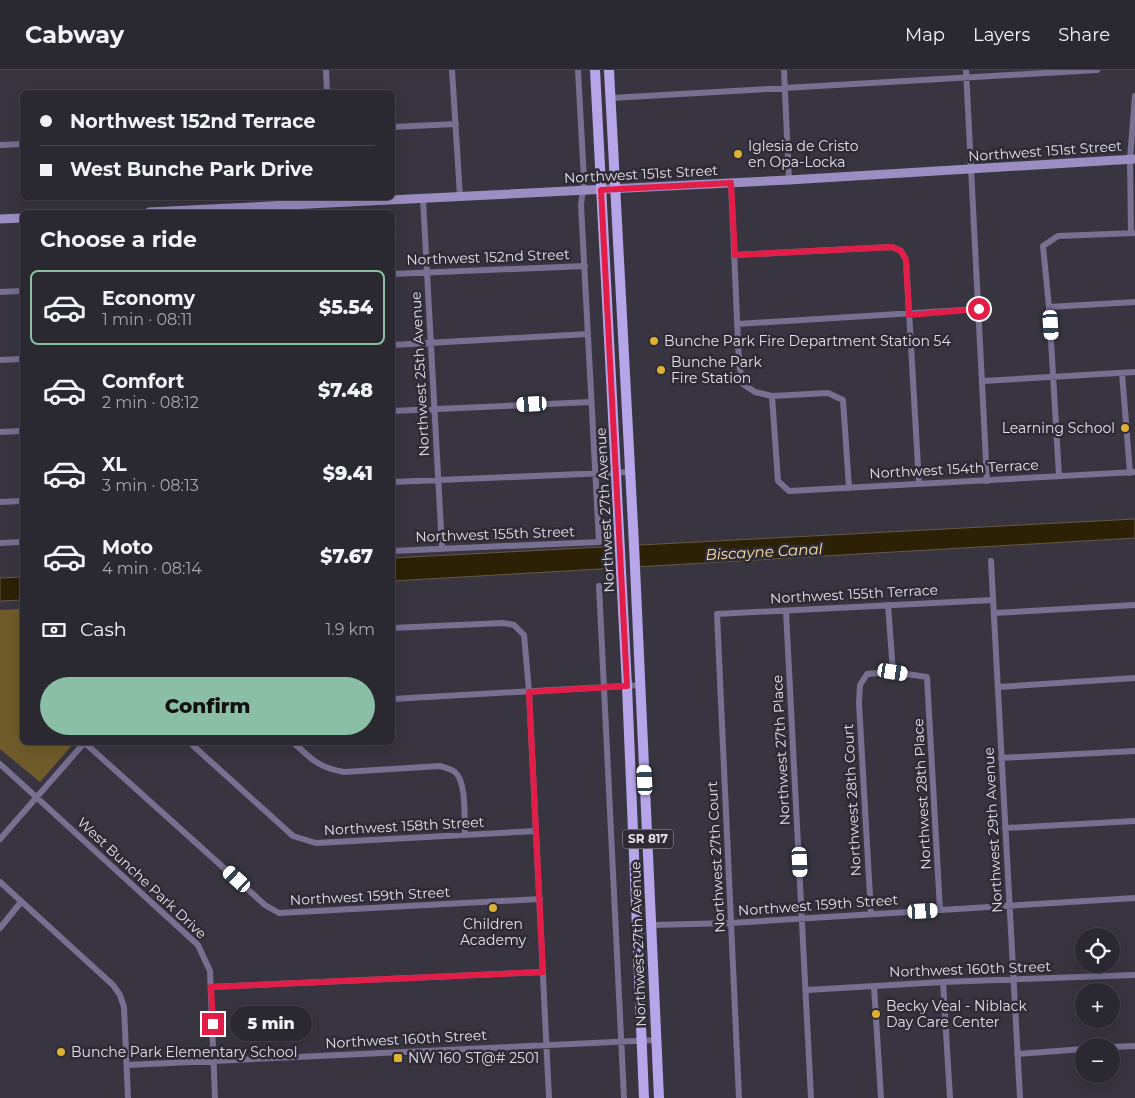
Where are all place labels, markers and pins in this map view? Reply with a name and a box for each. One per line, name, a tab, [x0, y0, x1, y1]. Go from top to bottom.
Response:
place label: Iglesia de Cristo en Opa-Locka	[748, 137, 859, 171]
marker: Iglesia de Cristo en Opa-Locka	[732, 148, 744, 160]
place label: Bunche Park Fire Department Station 54	[664, 332, 952, 350]
marker: Bunche Park Fire Department Station 54	[648, 335, 660, 347]
place label: Bunche Park Fire Station	[671, 353, 762, 387]
marker: Bunche Park Fire Station	[655, 364, 667, 376]
place label: Learning School	[1002, 419, 1115, 437]
marker: Learning School	[1119, 422, 1131, 434]
marker: Children Academy	[487, 902, 499, 914]
place label: Children Academy	[460, 915, 527, 949]
place label: Becky Veal - Niblack Day Care Center	[886, 997, 1027, 1031]
marker: Becky Veal - Niblack Day Care Center	[870, 1008, 882, 1020]
place label: Bunche Park Elementary School	[71, 1043, 297, 1061]
marker: Bunche Park Elementary School	[55, 1046, 67, 1058]
place label: NW 160 ST@# 2501	[408, 1049, 539, 1067]
marker: NW 160 ST@# 2501	[392, 1052, 404, 1064]

